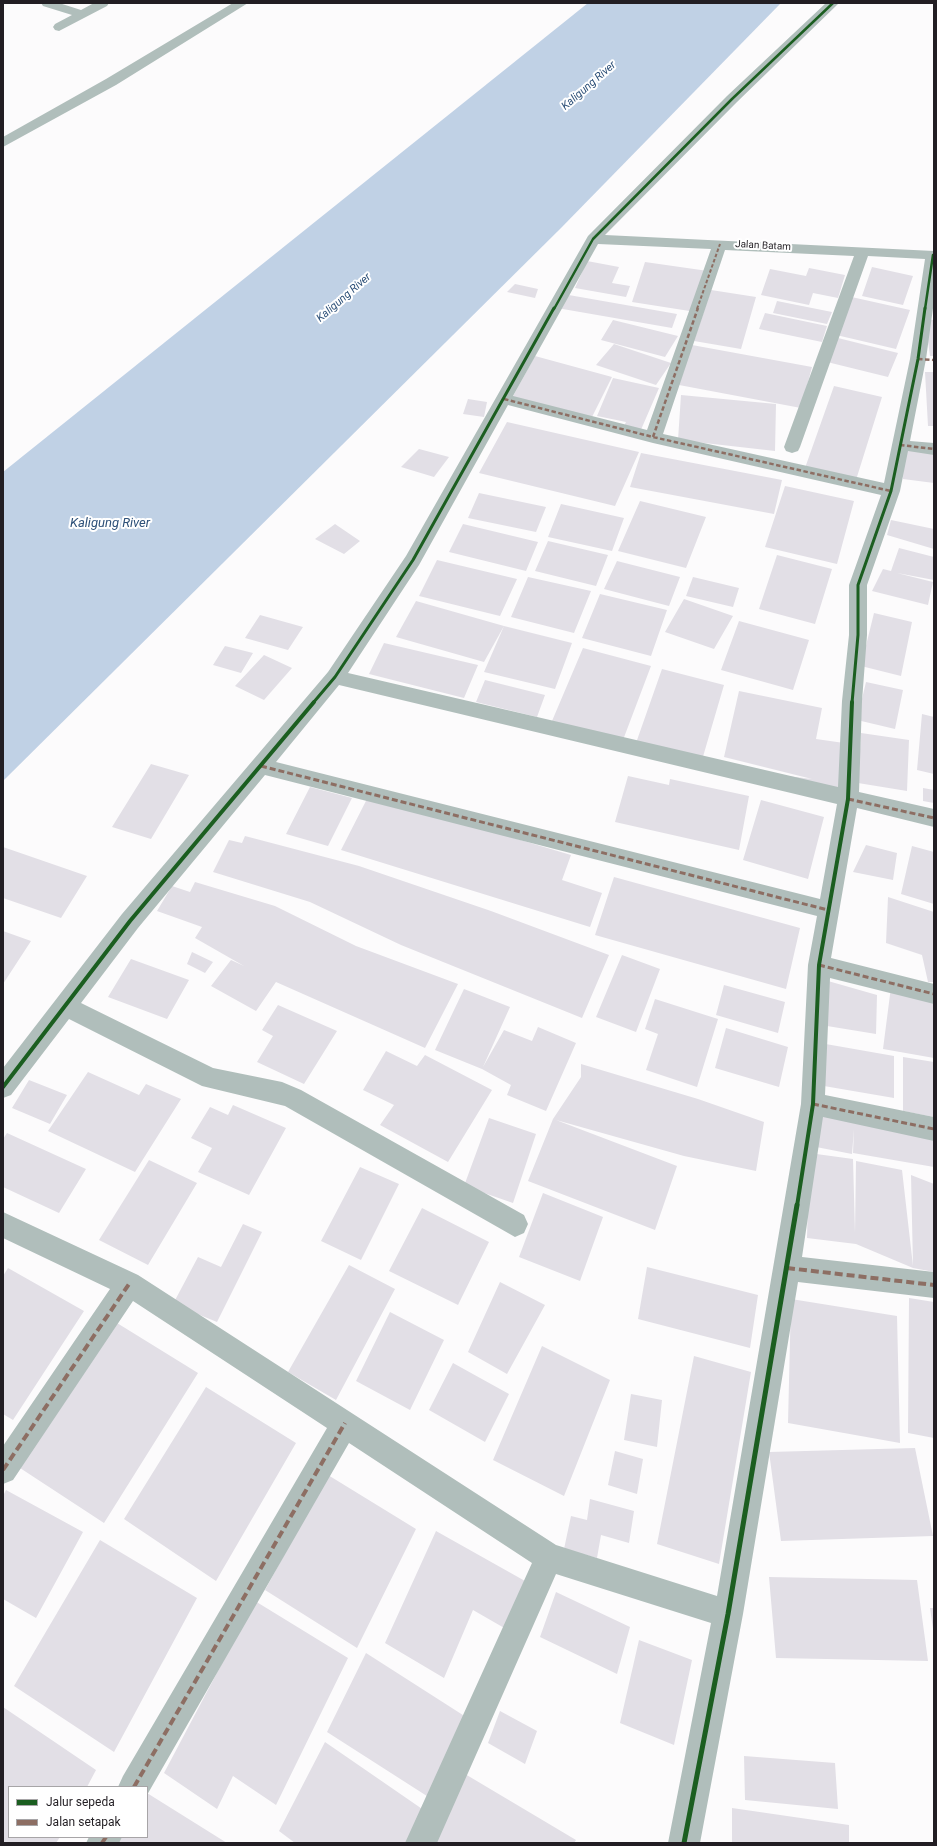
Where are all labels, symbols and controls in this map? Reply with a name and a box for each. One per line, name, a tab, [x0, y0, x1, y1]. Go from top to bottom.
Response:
water label: Kaligung River	[559, 59, 619, 113]
street label: Jalan Batam	[735, 239, 791, 253]
water label: Kaligung River	[314, 271, 374, 325]
water label: Kaligung River	[70, 516, 150, 532]
legend	[8, 1786, 148, 1838]
text: Jalur sepeda	[46, 1795, 115, 1809]
text: Jalan setapak	[46, 1815, 121, 1829]

